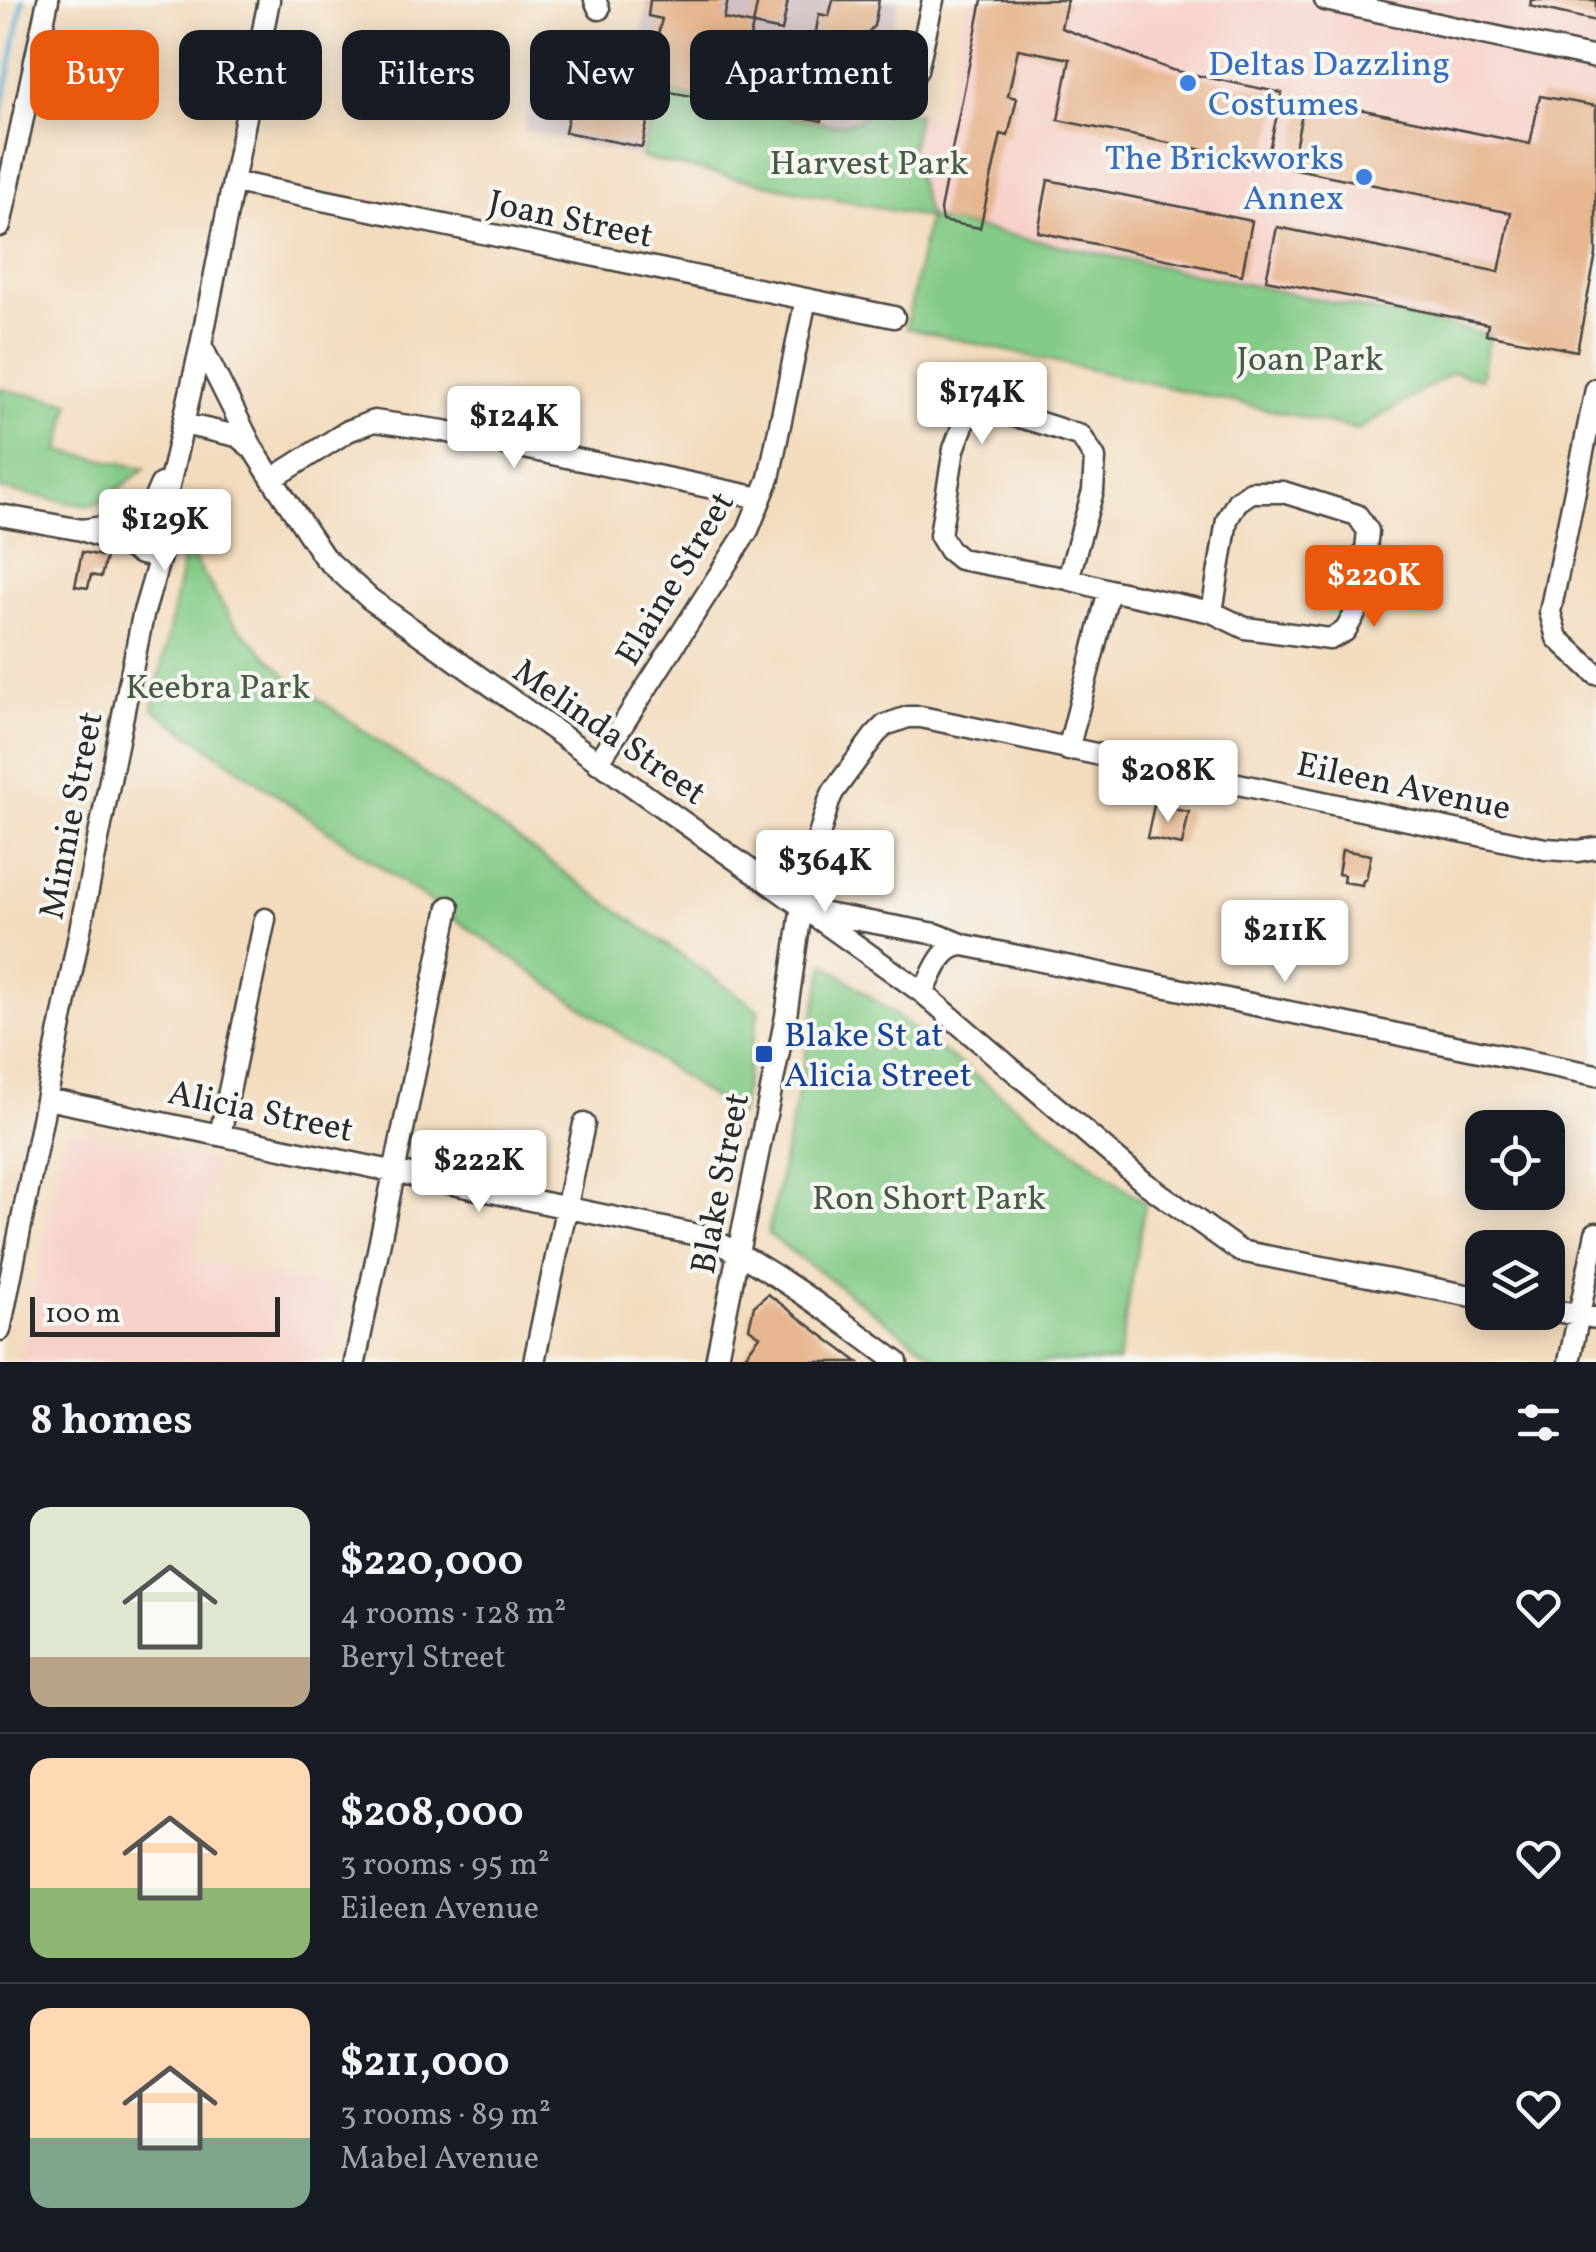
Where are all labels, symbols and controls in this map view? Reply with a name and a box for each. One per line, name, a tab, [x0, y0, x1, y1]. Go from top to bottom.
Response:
chip: Buy	[30, 30, 159, 120]
chip: Rent	[179, 30, 322, 120]
chip: Filters	[342, 30, 510, 120]
chip: New	[530, 30, 670, 120]
chip: Apartment	[690, 30, 928, 120]
place label: Deltas Dazzling Costumes	[1208, 42, 1450, 130]
marker: Deltas Dazzling Costumes	[1177, 72, 1199, 94]
place label: The Brickworks Annex	[1105, 136, 1344, 224]
park label: Harvest Park	[770, 141, 968, 189]
marker: The Brickworks Annex	[1353, 166, 1375, 188]
street label: Joan Street	[484, 180, 657, 262]
park label: Joan Park	[1237, 337, 1383, 385]
pin: $174K	[912, 362, 1052, 447]
text: $174K	[939, 372, 1025, 416]
pin: $124K	[444, 386, 584, 471]
text: $124K	[469, 396, 559, 440]
street label: Elaine Street	[606, 483, 748, 676]
pin: $129K	[95, 489, 235, 574]
text: $129K	[121, 499, 209, 543]
pin: $220K	[1304, 545, 1444, 630]
text: $220K	[1327, 555, 1421, 599]
street label: Melinda Street	[502, 649, 715, 818]
park label: Keebra Park	[125, 665, 311, 713]
street label: Minnie Street	[29, 708, 117, 924]
pin: $208K	[1098, 740, 1238, 825]
street label: Eileen Avenue	[1292, 742, 1515, 834]
text: $208K	[1121, 750, 1215, 794]
pin: $364K	[755, 830, 895, 915]
text: $364K	[778, 840, 872, 884]
pin: $211K	[1215, 900, 1355, 985]
text: $211K	[1243, 910, 1327, 954]
place label: Blake St at Alicia Street	[784, 1013, 972, 1101]
marker: Blake St at Alicia Street	[753, 1043, 775, 1065]
street label: Alicia Street	[163, 1070, 357, 1156]
street label: Blake Street	[681, 1089, 763, 1278]
map controls	[1465, 1110, 1565, 1330]
button: locate	[1465, 1110, 1565, 1210]
pin: $222K	[409, 1130, 549, 1215]
text: $222K	[434, 1140, 524, 1184]
park label: Ron Short Park	[812, 1176, 1046, 1224]
button: layers	[1465, 1230, 1565, 1330]
scale bar	[30, 1292, 280, 1336]
text: 100 m	[45, 1295, 120, 1334]
text: 8 homes	[30, 1393, 193, 1452]
icon: filters	[1511, 1395, 1566, 1450]
text: $220,000	[340, 1534, 523, 1593]
icon: home	[110, 1547, 230, 1667]
icon: heart	[1511, 1580, 1566, 1635]
text: 4 rooms · 128 m²	[340, 1593, 566, 1637]
text: Beryl Street	[340, 1637, 506, 1681]
text: $208,000	[340, 1785, 524, 1844]
icon: home	[110, 1798, 230, 1918]
icon: heart	[1511, 1831, 1566, 1886]
text: 3 rooms · 95 m²	[340, 1844, 550, 1888]
text: Eileen Avenue	[340, 1888, 539, 1932]
text: $211,000	[340, 2035, 510, 2094]
icon: home	[110, 2048, 230, 2168]
icon: heart	[1511, 2081, 1566, 2136]
text: 3 rooms · 89 m²	[340, 2094, 551, 2138]
text: Mabel Avenue	[340, 2138, 539, 2182]

